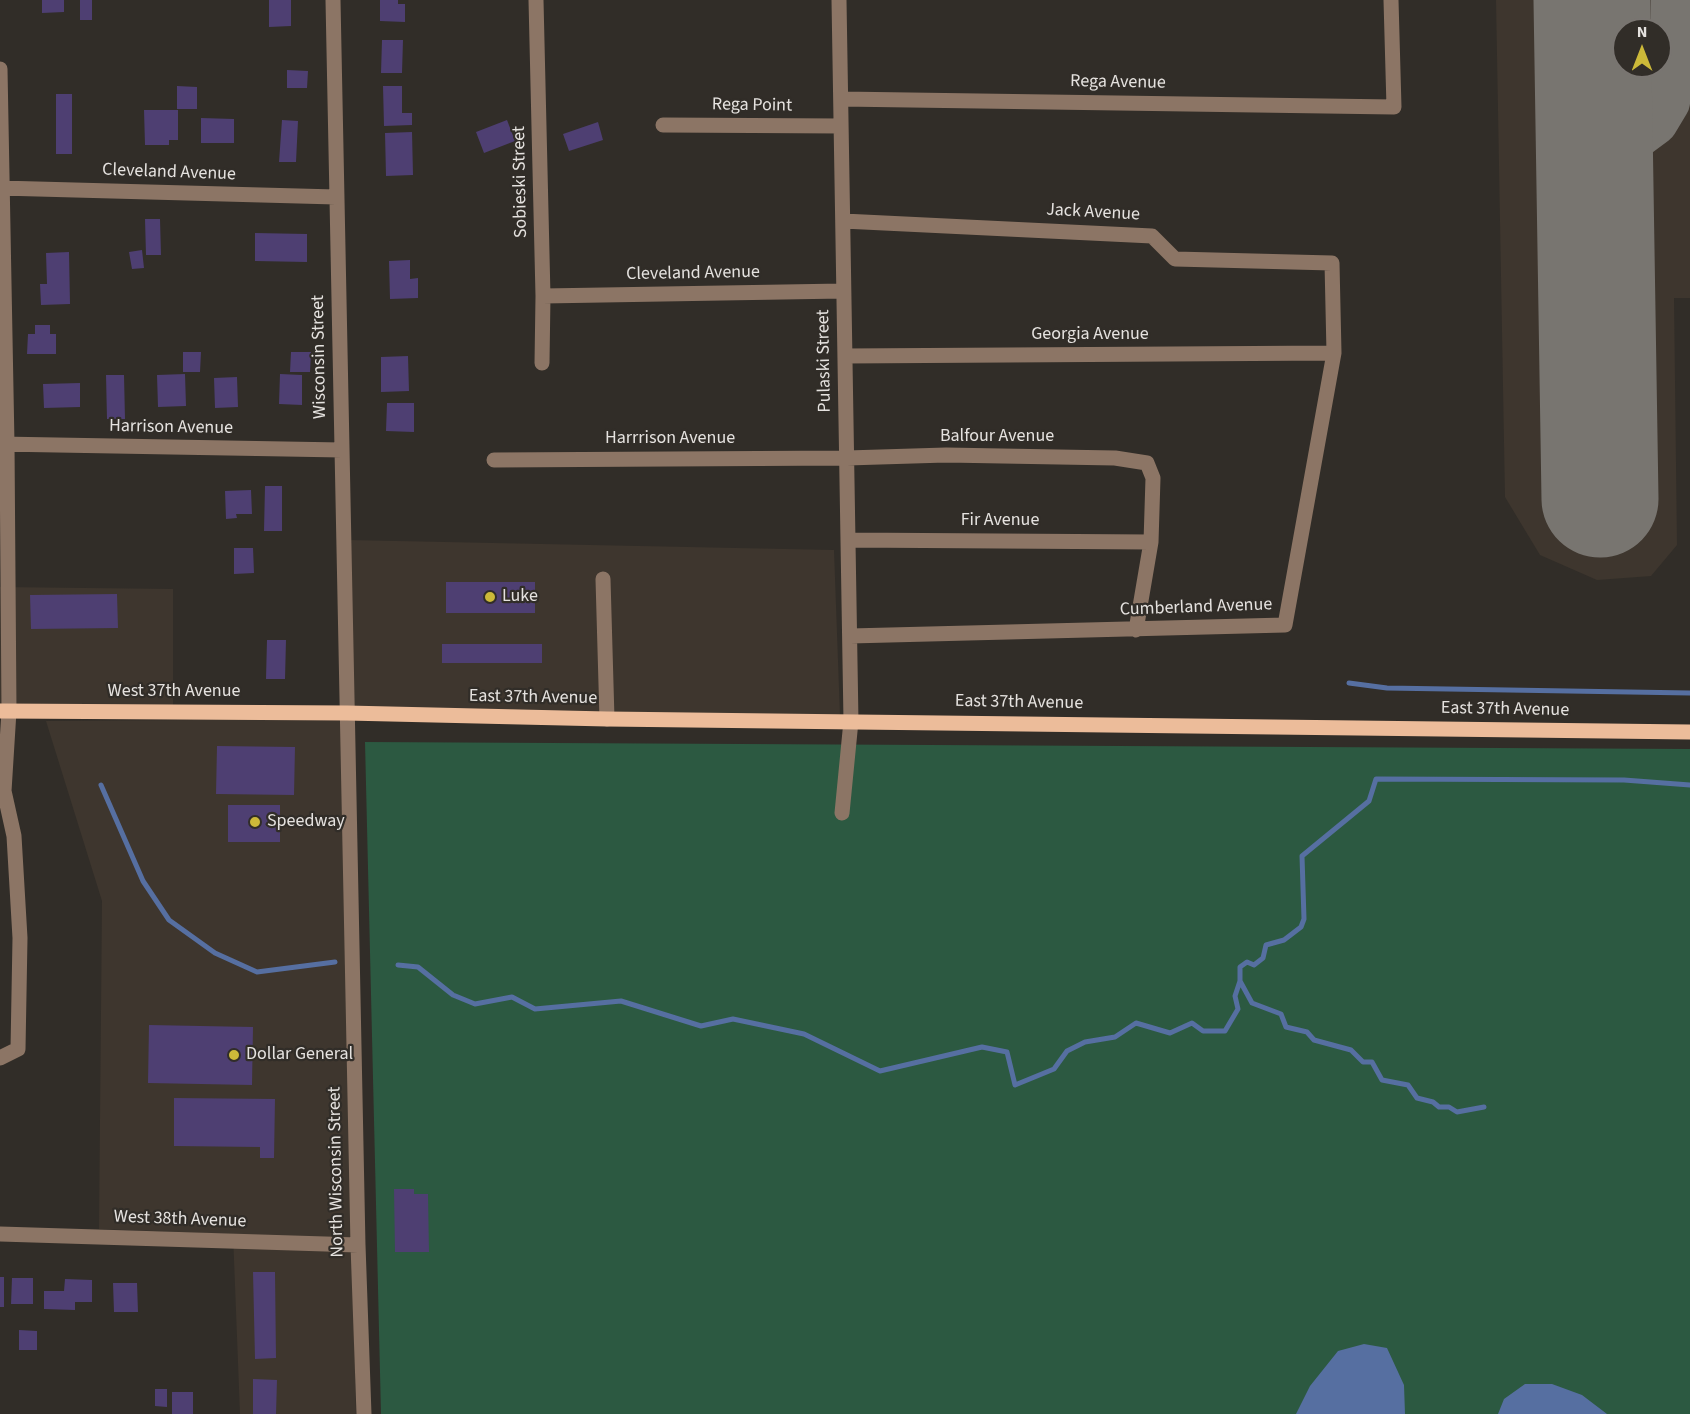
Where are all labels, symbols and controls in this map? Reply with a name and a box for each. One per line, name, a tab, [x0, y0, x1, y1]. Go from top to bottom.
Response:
north arrow	[1612, 18, 1672, 78]
text: N	[1637, 21, 1647, 43]
street label: Rega Avenue	[1070, 71, 1166, 95]
street label: Rega Point	[712, 95, 792, 117]
street label: Sobieski Street	[509, 126, 533, 238]
street label: Cleveland Avenue	[102, 160, 236, 186]
street label: Jack Avenue	[1046, 200, 1140, 226]
street label: Cleveland Avenue	[626, 262, 760, 286]
street label: Wisconsin Street	[308, 295, 332, 419]
street label: Pulaski Street	[813, 309, 837, 413]
street label: Georgia Avenue	[1031, 324, 1149, 346]
street label: Harrison Avenue	[109, 416, 233, 440]
street label: Balfour Avenue	[940, 426, 1054, 448]
street label: Harrrison Avenue	[605, 428, 735, 450]
street label: Fir Avenue	[961, 510, 1039, 532]
place label: Luke	[502, 586, 538, 608]
marker: Luke	[483, 590, 497, 604]
street label: Cumberland Avenue	[1119, 595, 1273, 621]
street label: West 37th Avenue	[108, 681, 240, 703]
street label: East 37th Avenue	[469, 686, 597, 710]
street label: East 37th Avenue	[955, 691, 1083, 715]
street label: East 37th Avenue	[1441, 698, 1569, 722]
place label: Speedway	[267, 811, 345, 833]
marker: Speedway	[248, 815, 262, 829]
place label: Dollar General	[246, 1044, 353, 1066]
marker: Dollar General	[227, 1048, 241, 1062]
street label: North Wisconsin Street	[325, 1086, 349, 1258]
street label: West 38th Avenue	[113, 1207, 247, 1233]

